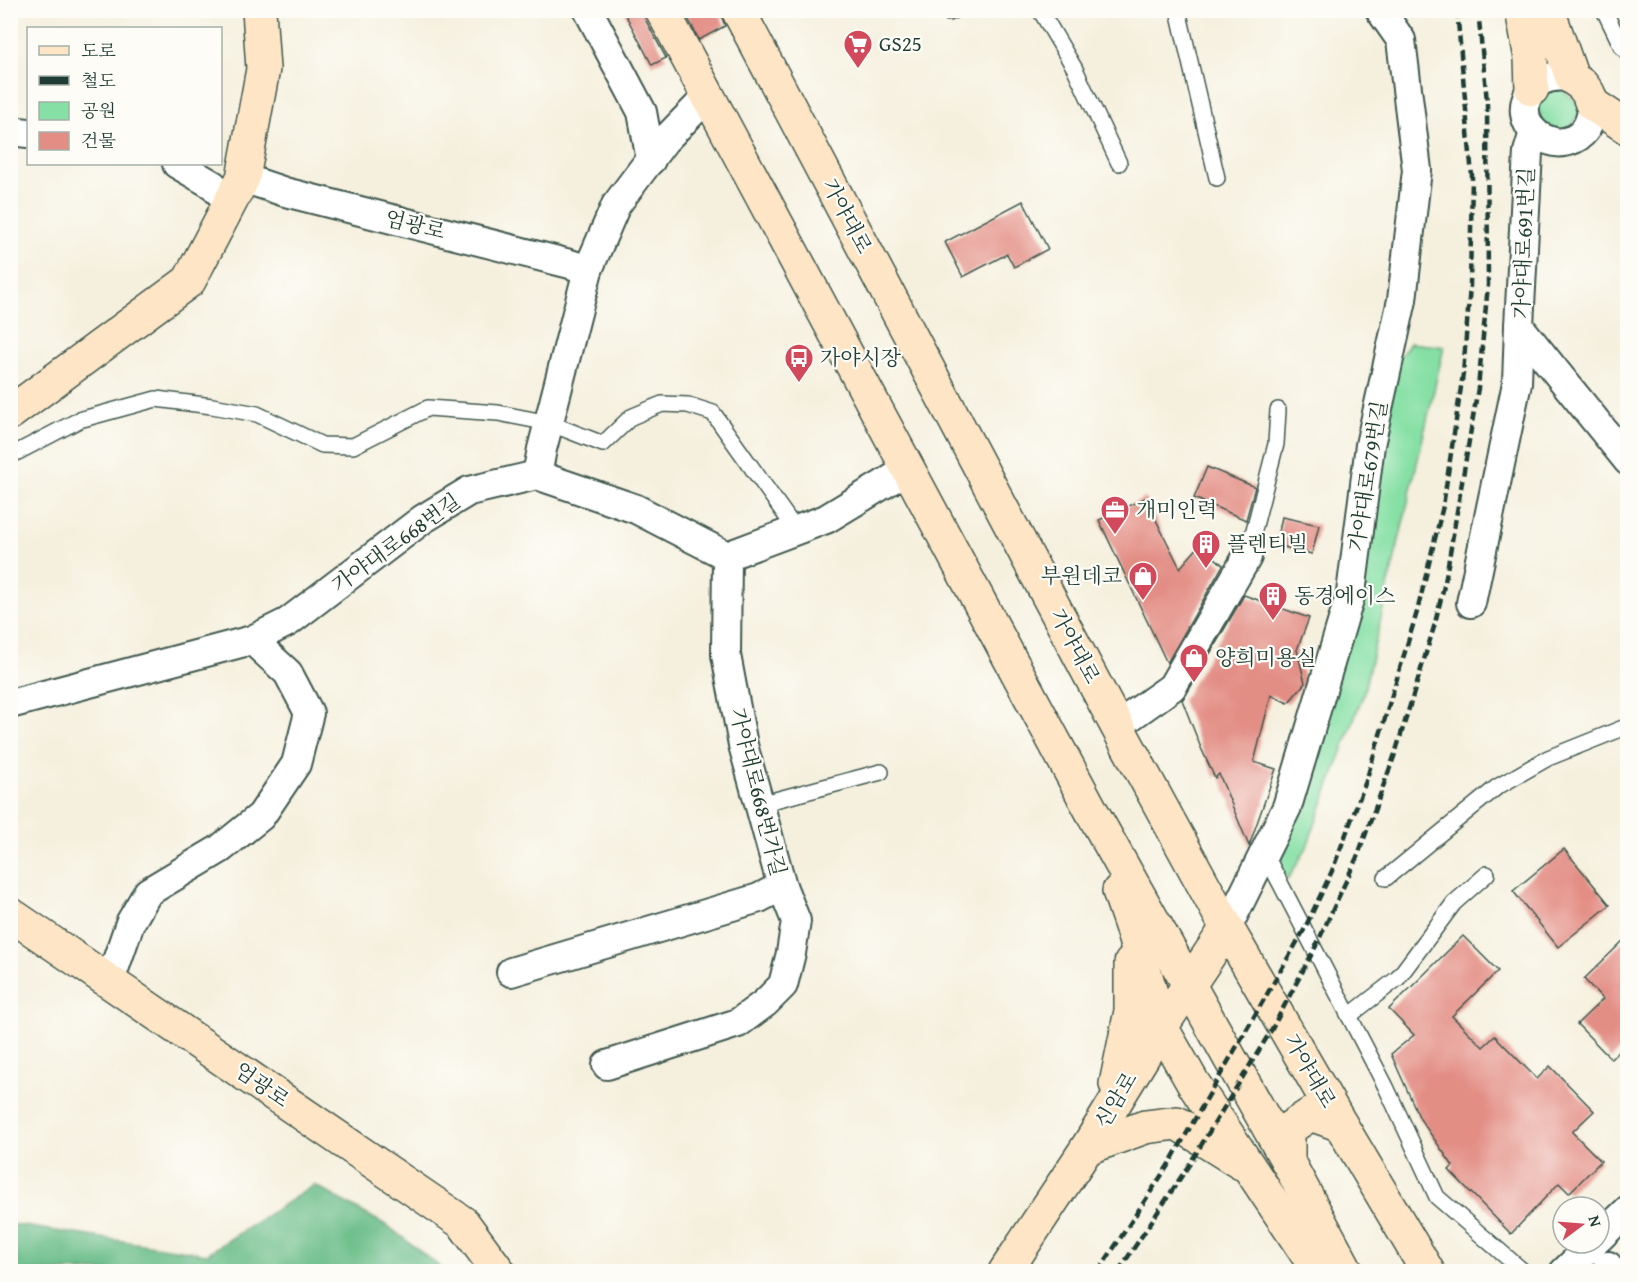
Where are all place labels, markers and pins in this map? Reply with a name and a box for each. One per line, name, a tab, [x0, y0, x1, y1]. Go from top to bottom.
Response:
supermarket icon: GS25	[842, 28, 874, 70]
place label: GS25	[879, 28, 922, 59]
bus stop icon: 가야시장	[783, 342, 815, 384]
place label: 가야시장	[820, 342, 902, 373]
office icon: 개미인력	[1099, 494, 1131, 536]
place label: 개미인력	[1136, 494, 1217, 525]
building icon: 플렌티빌	[1190, 528, 1222, 570]
place label: 플렌티빌	[1227, 528, 1308, 559]
place label: 부원데코	[1041, 560, 1122, 591]
shop icon: 부원데코	[1127, 560, 1159, 602]
building icon: 동경에이스	[1257, 580, 1289, 622]
place label: 동경에이스	[1294, 580, 1395, 611]
shop icon: 양희미용실	[1178, 642, 1210, 684]
place label: 양희미용실	[1215, 642, 1316, 673]

